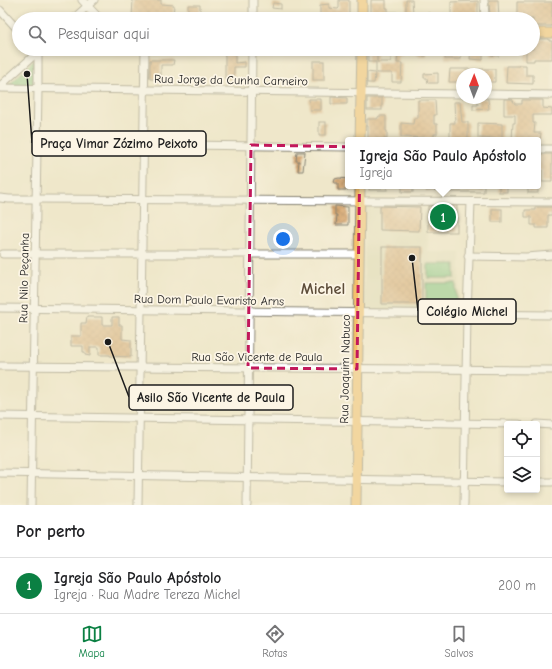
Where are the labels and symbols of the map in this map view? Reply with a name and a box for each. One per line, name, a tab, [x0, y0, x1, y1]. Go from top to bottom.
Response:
north arrow	[456, 68, 492, 104]
street label: Rua Jorge da Cunha Carneiro	[154, 72, 308, 88]
callout: Praça Vimar Zózimo Peixoto	[32, 131, 206, 156]
text: Praça Vimar Zózimo Peixoto	[40, 136, 198, 151]
pin: 1	[430, 202, 456, 232]
your location	[273, 229, 293, 249]
street label: Rua Nilo Peçanha	[16, 233, 32, 323]
district label: Michel	[301, 280, 345, 298]
street label: Rua Dom Paulo Evaristo Arns	[134, 292, 284, 308]
callout: Colégio Michel	[418, 299, 516, 324]
text: Colégio Michel	[426, 304, 508, 319]
street label: Rua Joaquim Nabuco	[337, 314, 353, 424]
street label: Rua São Vicente de Paula	[191, 350, 323, 364]
callout: Asilo São Vicente de Paula	[129, 385, 293, 410]
text: Asilo São Vicente de Paula	[137, 390, 285, 405]

